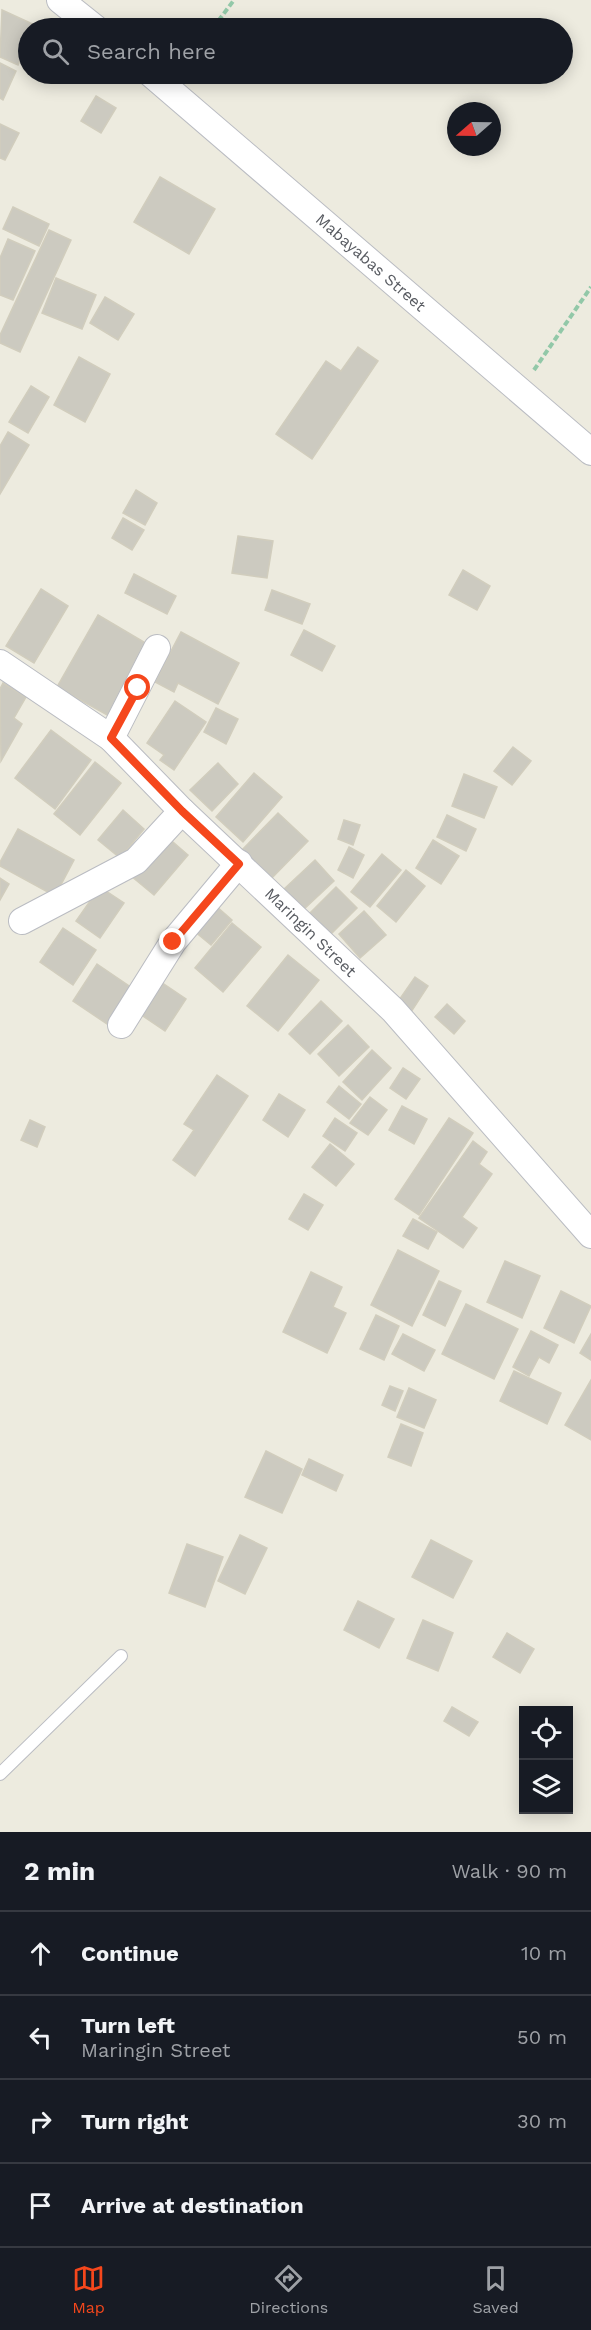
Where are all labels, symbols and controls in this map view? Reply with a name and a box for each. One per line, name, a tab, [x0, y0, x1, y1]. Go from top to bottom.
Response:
search box	[18, 18, 573, 84]
icon: search	[39, 35, 72, 68]
text: Search here	[87, 39, 216, 64]
north arrow	[447, 102, 501, 156]
street label: Mabayabas Street	[312, 209, 430, 315]
route start	[124, 674, 150, 700]
street label: Maringin Street	[261, 884, 360, 981]
route end	[159, 928, 185, 954]
map controls	[519, 1706, 573, 1814]
button: locate	[519, 1706, 573, 1760]
button: layers	[519, 1760, 573, 1814]
text: 2 min	[24, 1856, 95, 1886]
text: Walk · 90 m	[451, 1859, 567, 1883]
icon: ahead	[24, 1937, 57, 1970]
text: Continue	[81, 1941, 179, 1966]
text: 10 m	[521, 1941, 567, 1965]
text: Turn left	[81, 2013, 175, 2038]
icon: left	[24, 2021, 57, 2054]
text: 50 m	[517, 2025, 567, 2049]
text: Maringin Street	[81, 2038, 231, 2062]
icon: right	[24, 2105, 57, 2138]
text: Turn right	[81, 2109, 188, 2134]
text: 30 m	[517, 2109, 567, 2133]
icon: arrive	[24, 2189, 57, 2222]
text: Arrive at destination	[81, 2193, 304, 2218]
tab: Map	[72, 2262, 105, 2317]
tab: Directions	[249, 2262, 328, 2317]
tab: Saved	[472, 2262, 519, 2317]

